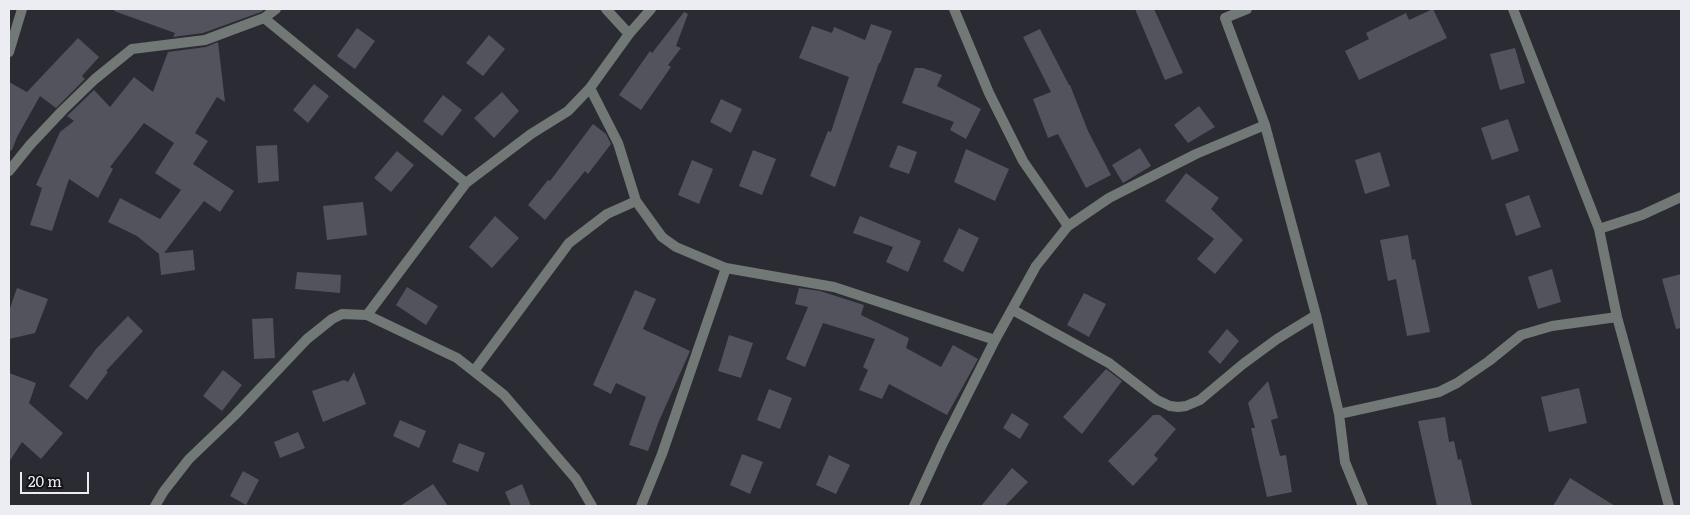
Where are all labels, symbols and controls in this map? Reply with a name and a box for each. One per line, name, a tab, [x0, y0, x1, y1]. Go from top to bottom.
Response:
scale bar	[22, 462, 91, 494]
text: 20 m	[28, 469, 62, 492]

